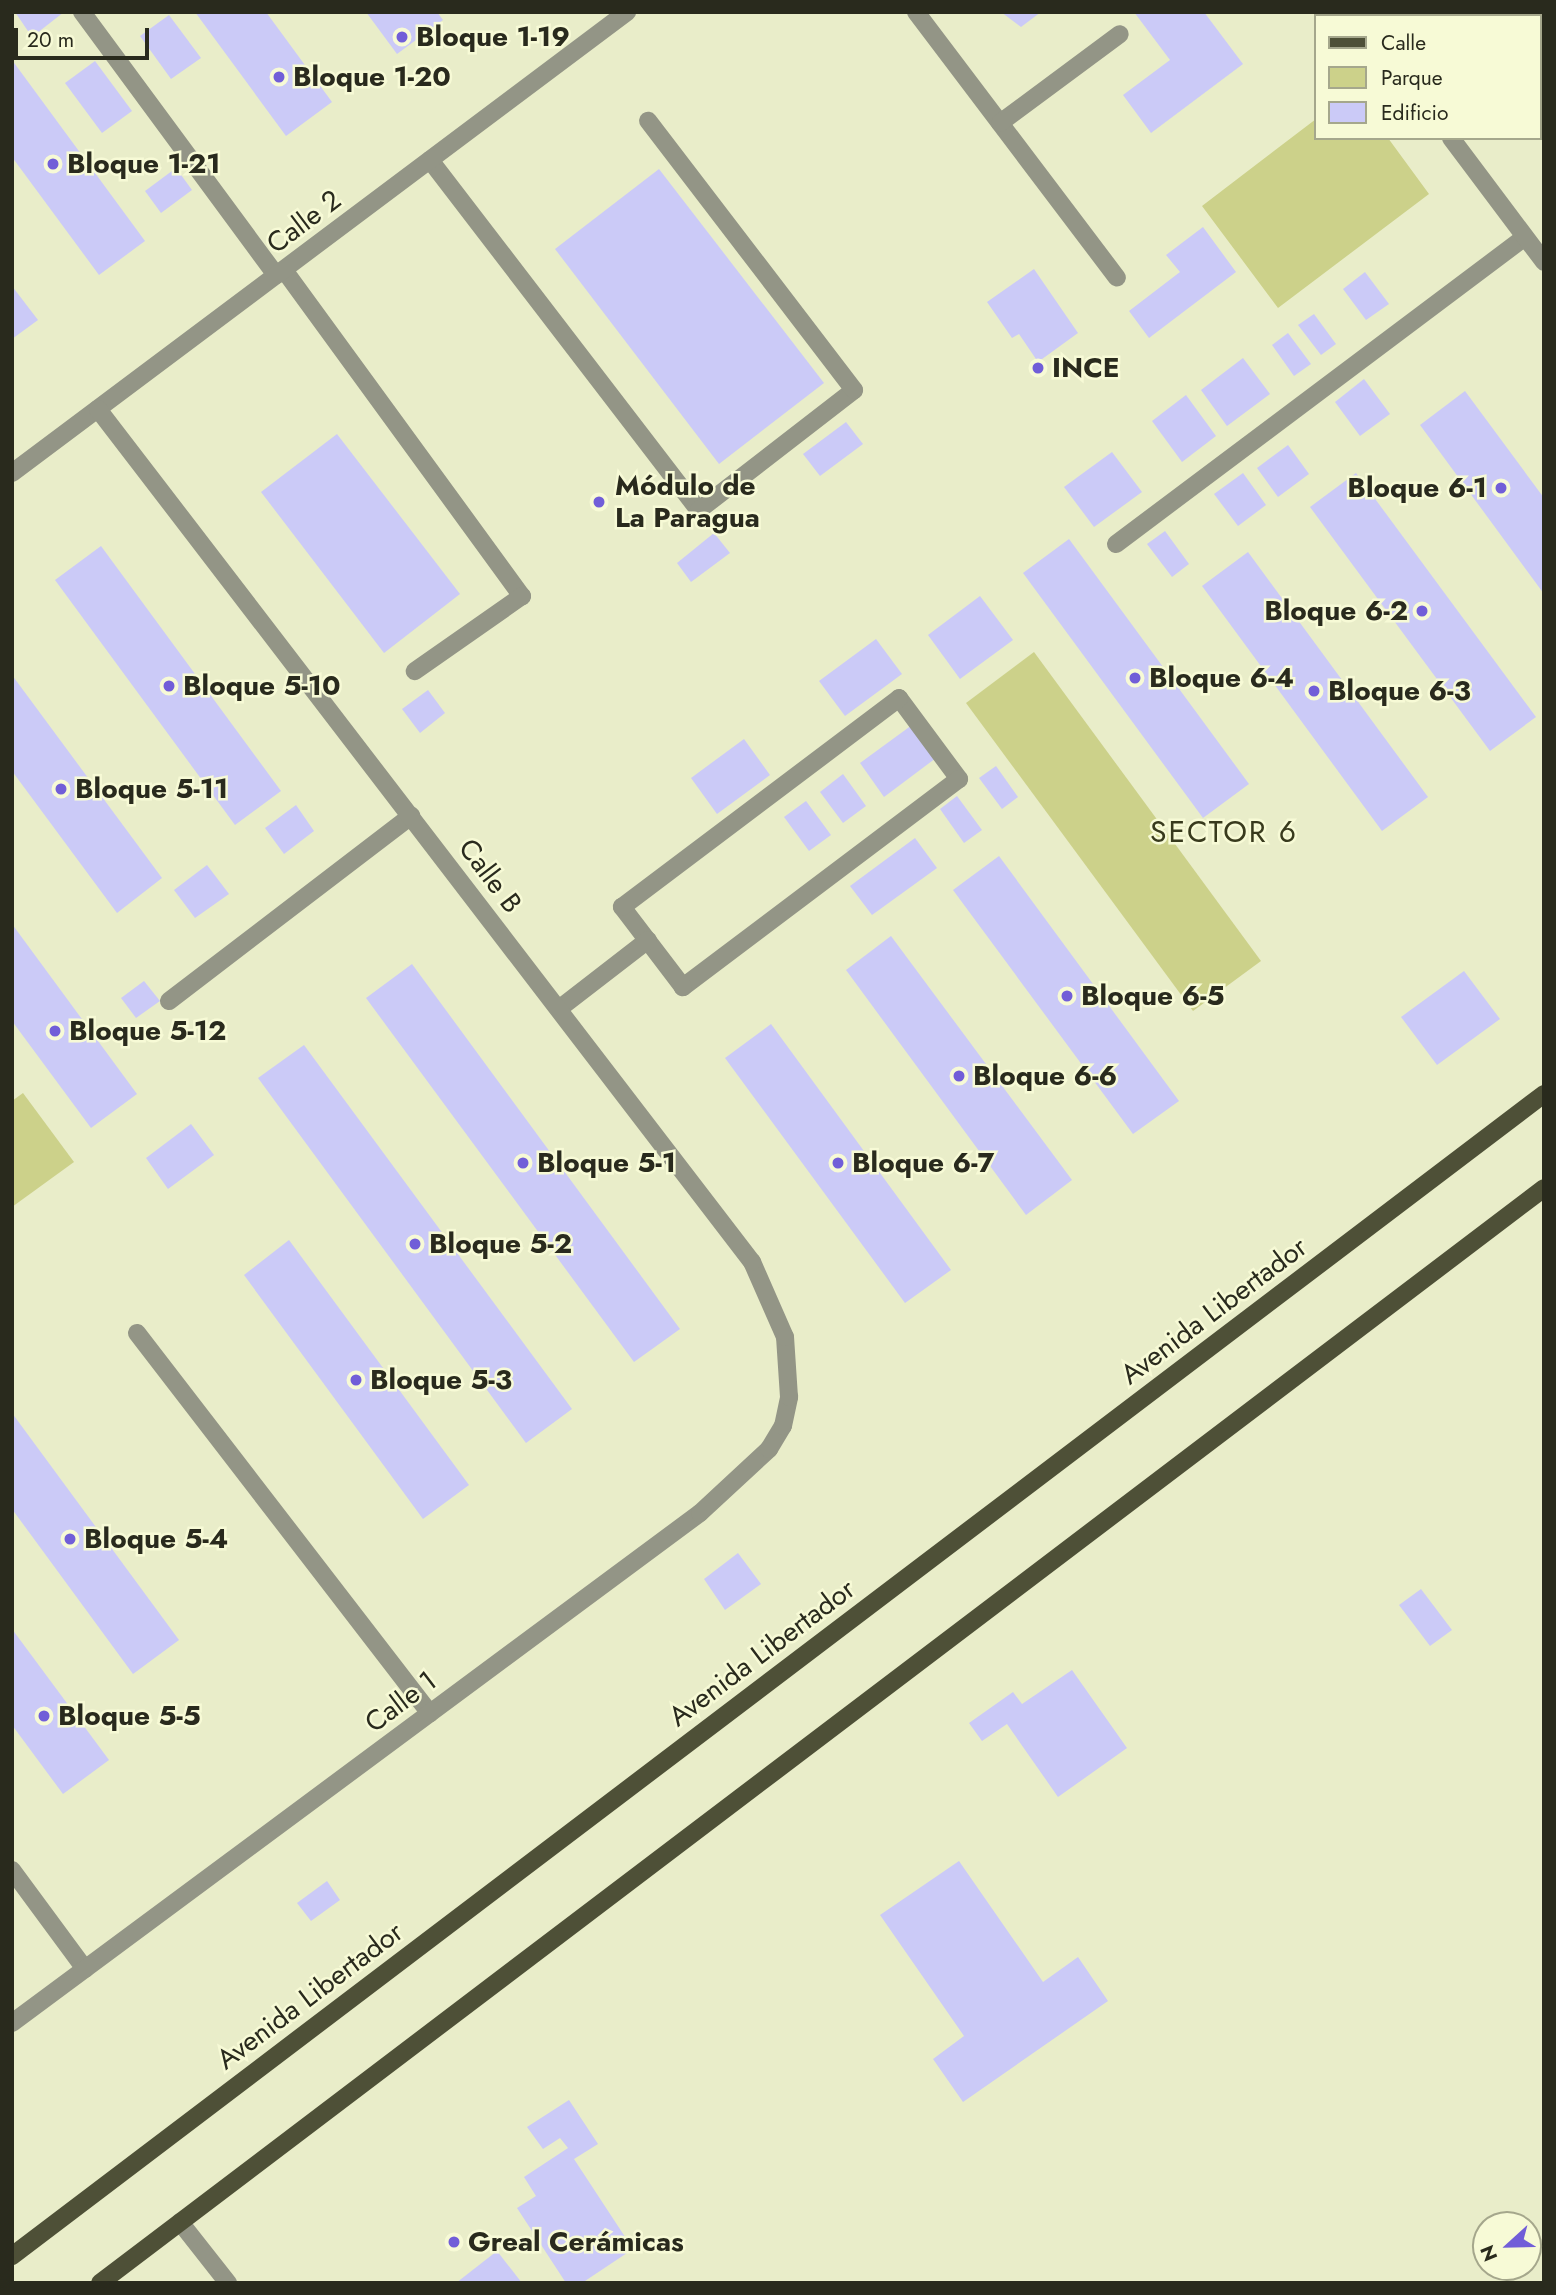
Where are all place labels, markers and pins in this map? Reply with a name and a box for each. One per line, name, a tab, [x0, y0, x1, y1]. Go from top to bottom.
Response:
place label: Bloque 1-19	[416, 20, 570, 54]
marker: Bloque 1-19	[394, 29, 410, 45]
place label: Bloque 1-20	[293, 60, 451, 94]
marker: Bloque 1-20	[271, 69, 287, 85]
place label: Bloque 1-21	[67, 147, 221, 181]
marker: Bloque 1-21	[45, 156, 61, 172]
place label: INCE	[1052, 351, 1120, 385]
marker: INCE	[1030, 360, 1046, 376]
place label: Módulo de La Paragua	[615, 469, 760, 535]
place label: Bloque 6-1	[1347, 471, 1487, 505]
marker: Bloque 6-1	[1493, 480, 1509, 496]
marker: Módulo de La Paragua	[589, 492, 609, 512]
place label: Bloque 6-2	[1264, 594, 1408, 628]
marker: Bloque 6-2	[1414, 603, 1430, 619]
place label: Bloque 6-4	[1149, 661, 1294, 695]
place label: Bloque 5-10	[183, 669, 341, 703]
marker: Bloque 6-4	[1127, 670, 1143, 686]
place label: Bloque 6-3	[1328, 674, 1471, 708]
marker: Bloque 5-10	[161, 678, 177, 694]
marker: Bloque 6-3	[1306, 683, 1322, 699]
place label: Bloque 5-11	[75, 772, 228, 806]
marker: Bloque 5-11	[53, 781, 69, 797]
place label: Bloque 6-5	[1081, 979, 1224, 1013]
marker: Bloque 6-5	[1059, 988, 1075, 1004]
place label: Bloque 5-12	[69, 1014, 226, 1048]
marker: Bloque 5-12	[47, 1023, 63, 1039]
place label: Bloque 6-6	[973, 1059, 1117, 1093]
marker: Bloque 6-6	[951, 1068, 967, 1084]
place label: Bloque 5-1	[537, 1146, 676, 1180]
place label: Bloque 6-7	[852, 1146, 994, 1180]
marker: Bloque 5-1	[515, 1155, 531, 1171]
marker: Bloque 6-7	[830, 1155, 846, 1171]
place label: Bloque 5-2	[429, 1227, 572, 1261]
marker: Bloque 5-2	[407, 1236, 423, 1252]
place label: Bloque 5-3	[370, 1363, 512, 1397]
marker: Bloque 5-3	[348, 1372, 364, 1388]
place label: Bloque 5-4	[84, 1522, 228, 1556]
marker: Bloque 5-4	[62, 1531, 78, 1547]
place label: Bloque 5-5	[58, 1699, 201, 1733]
marker: Bloque 5-5	[36, 1708, 52, 1724]
place label: Greal Cerámicas	[468, 2225, 684, 2259]
marker: Greal Cerámicas	[446, 2234, 462, 2250]

